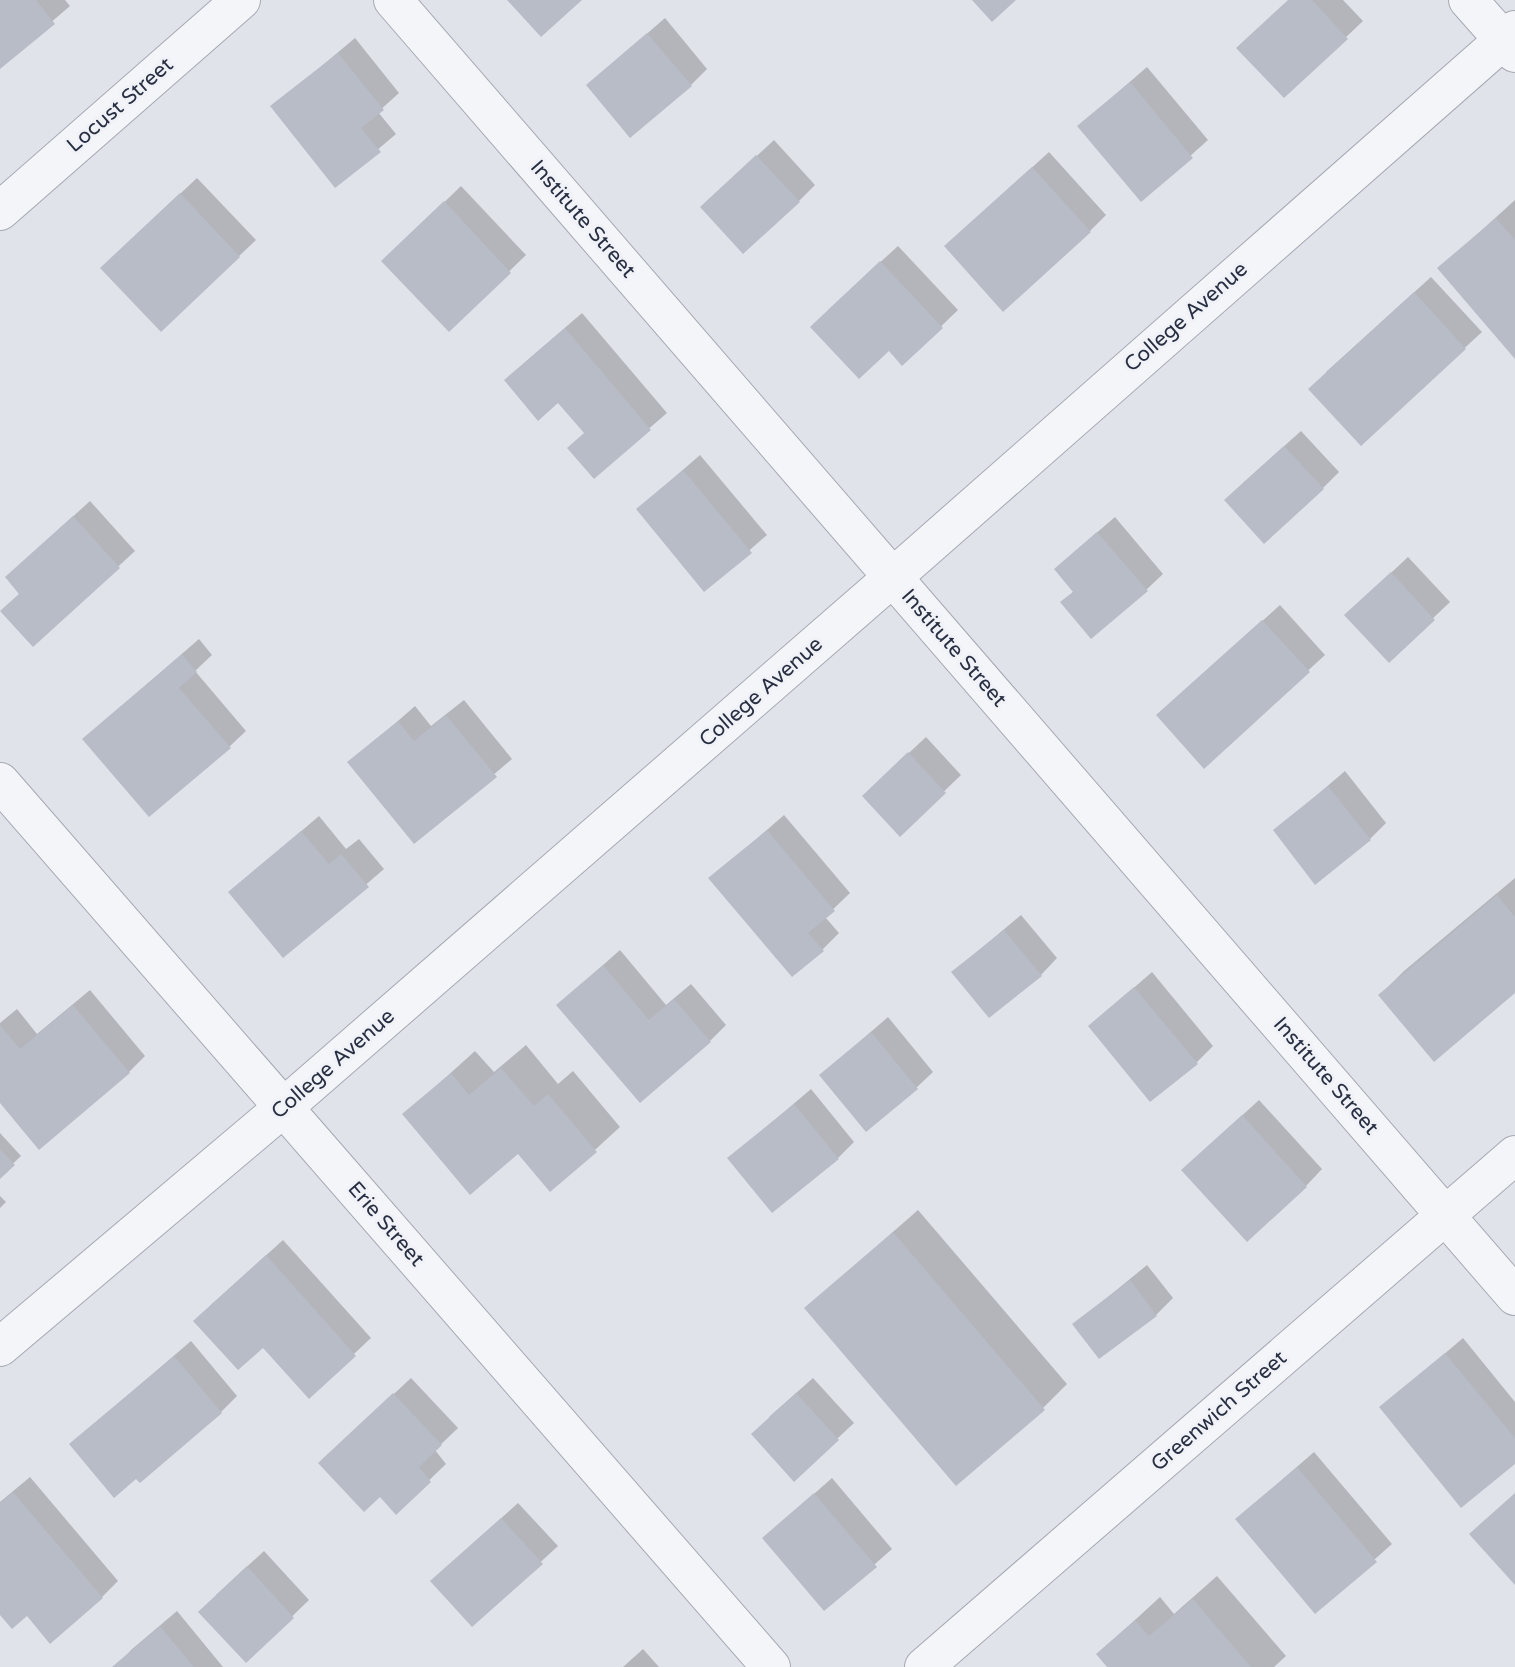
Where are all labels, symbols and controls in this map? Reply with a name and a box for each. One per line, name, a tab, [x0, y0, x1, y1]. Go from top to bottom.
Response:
street label: Locust Street	[62, 52, 178, 158]
street label: Institute Street	[525, 155, 641, 283]
street label: College Avenue	[1119, 257, 1253, 377]
street label: Institute Street	[896, 584, 1012, 712]
street label: College Avenue	[694, 632, 828, 752]
street label: College Avenue	[266, 1004, 400, 1124]
street label: Institute Street	[1268, 1012, 1384, 1140]
street label: Erie Street	[342, 1177, 430, 1271]
street label: Greenwich Street	[1146, 1345, 1292, 1477]

